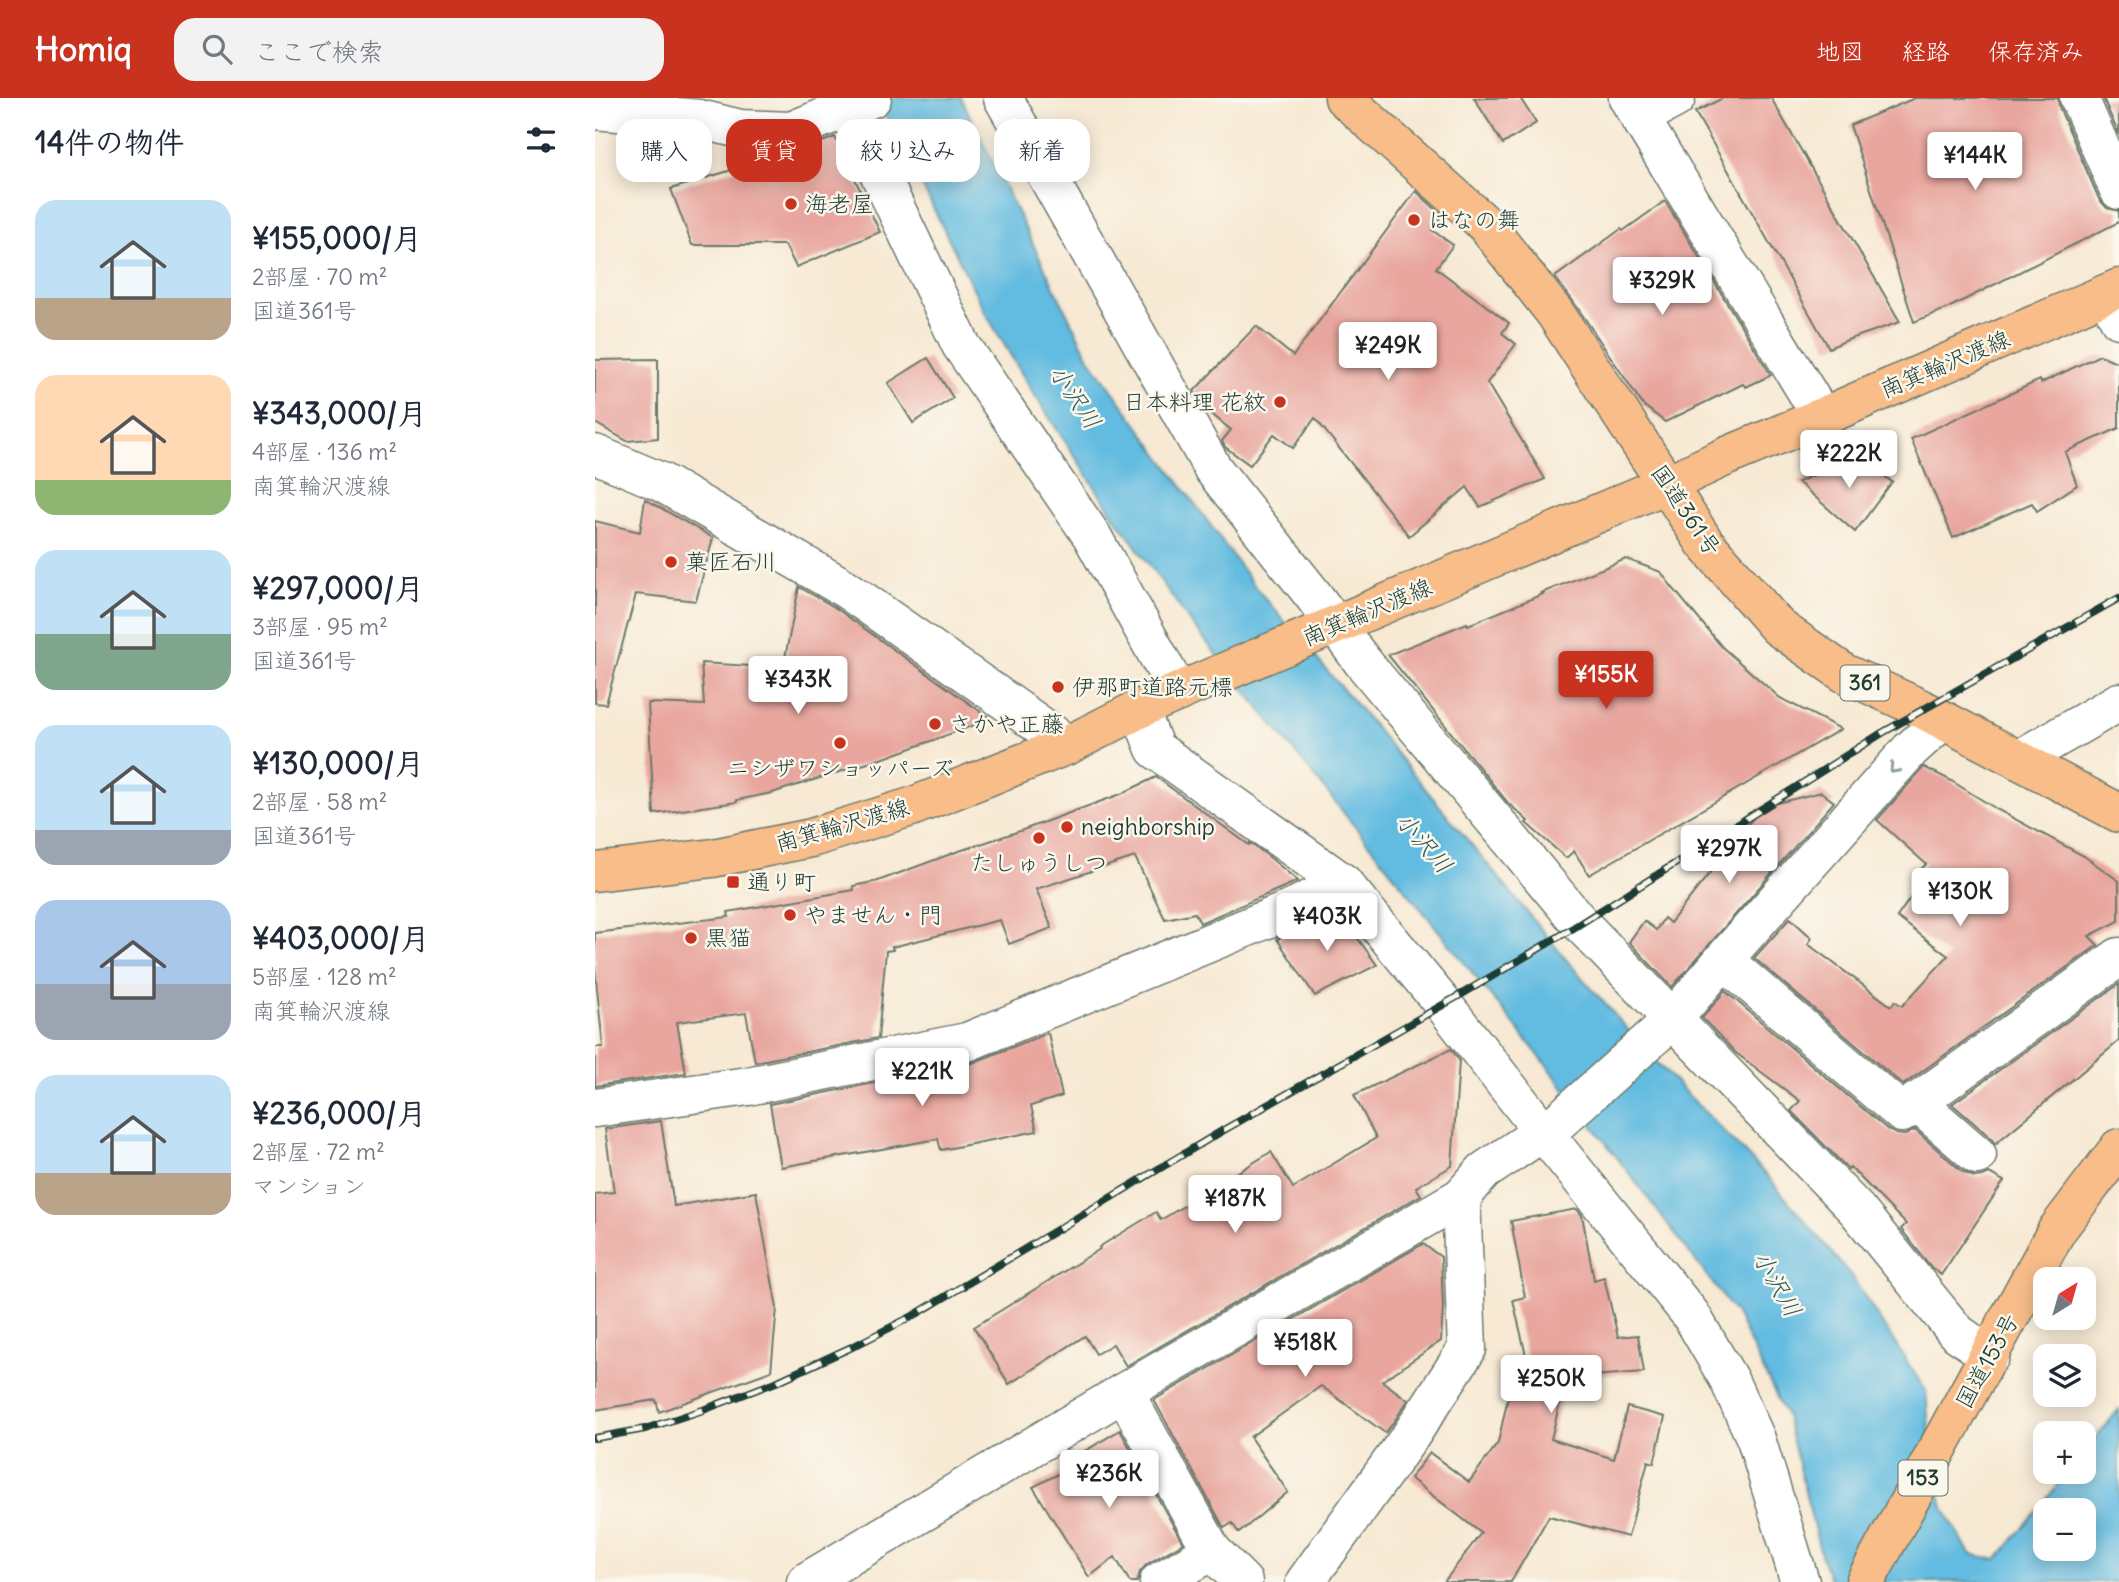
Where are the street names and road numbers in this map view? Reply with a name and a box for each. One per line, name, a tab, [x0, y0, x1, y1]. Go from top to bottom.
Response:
street label: 南箕輪沢渡線	[1876, 323, 2014, 404]
street label: 国道361号	[1645, 458, 1728, 561]
street label: 南箕輪沢渡線	[1298, 571, 1436, 652]
road number: 361	[1841, 666, 1889, 700]
street label: 南箕輪沢渡線	[772, 792, 912, 857]
street label: 国道153号	[1949, 1308, 2025, 1413]
road number: 153	[1899, 1460, 1947, 1496]

